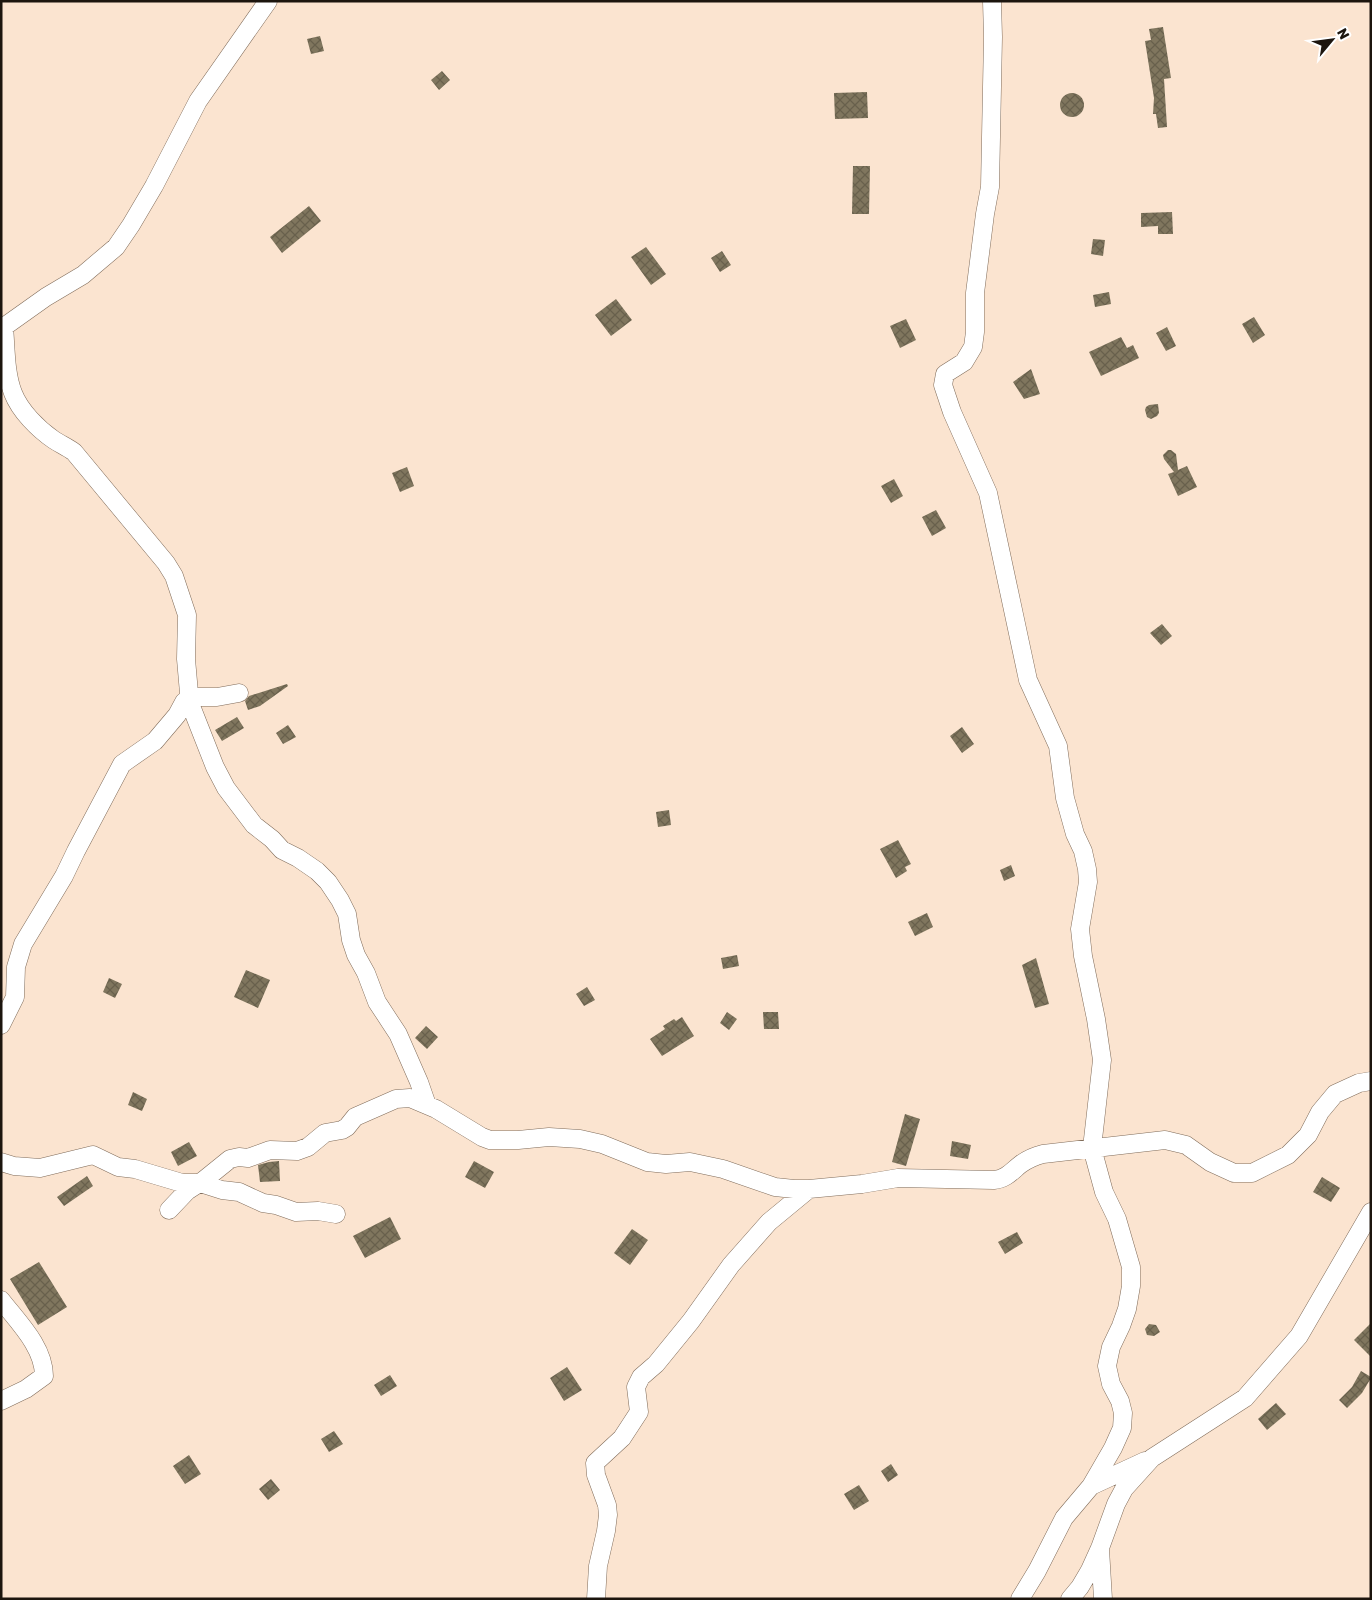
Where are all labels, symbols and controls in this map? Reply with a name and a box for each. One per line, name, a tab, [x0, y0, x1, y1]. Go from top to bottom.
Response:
north arrow	[1307, 15, 1357, 65]
text: N	[1333, 25, 1353, 42]

